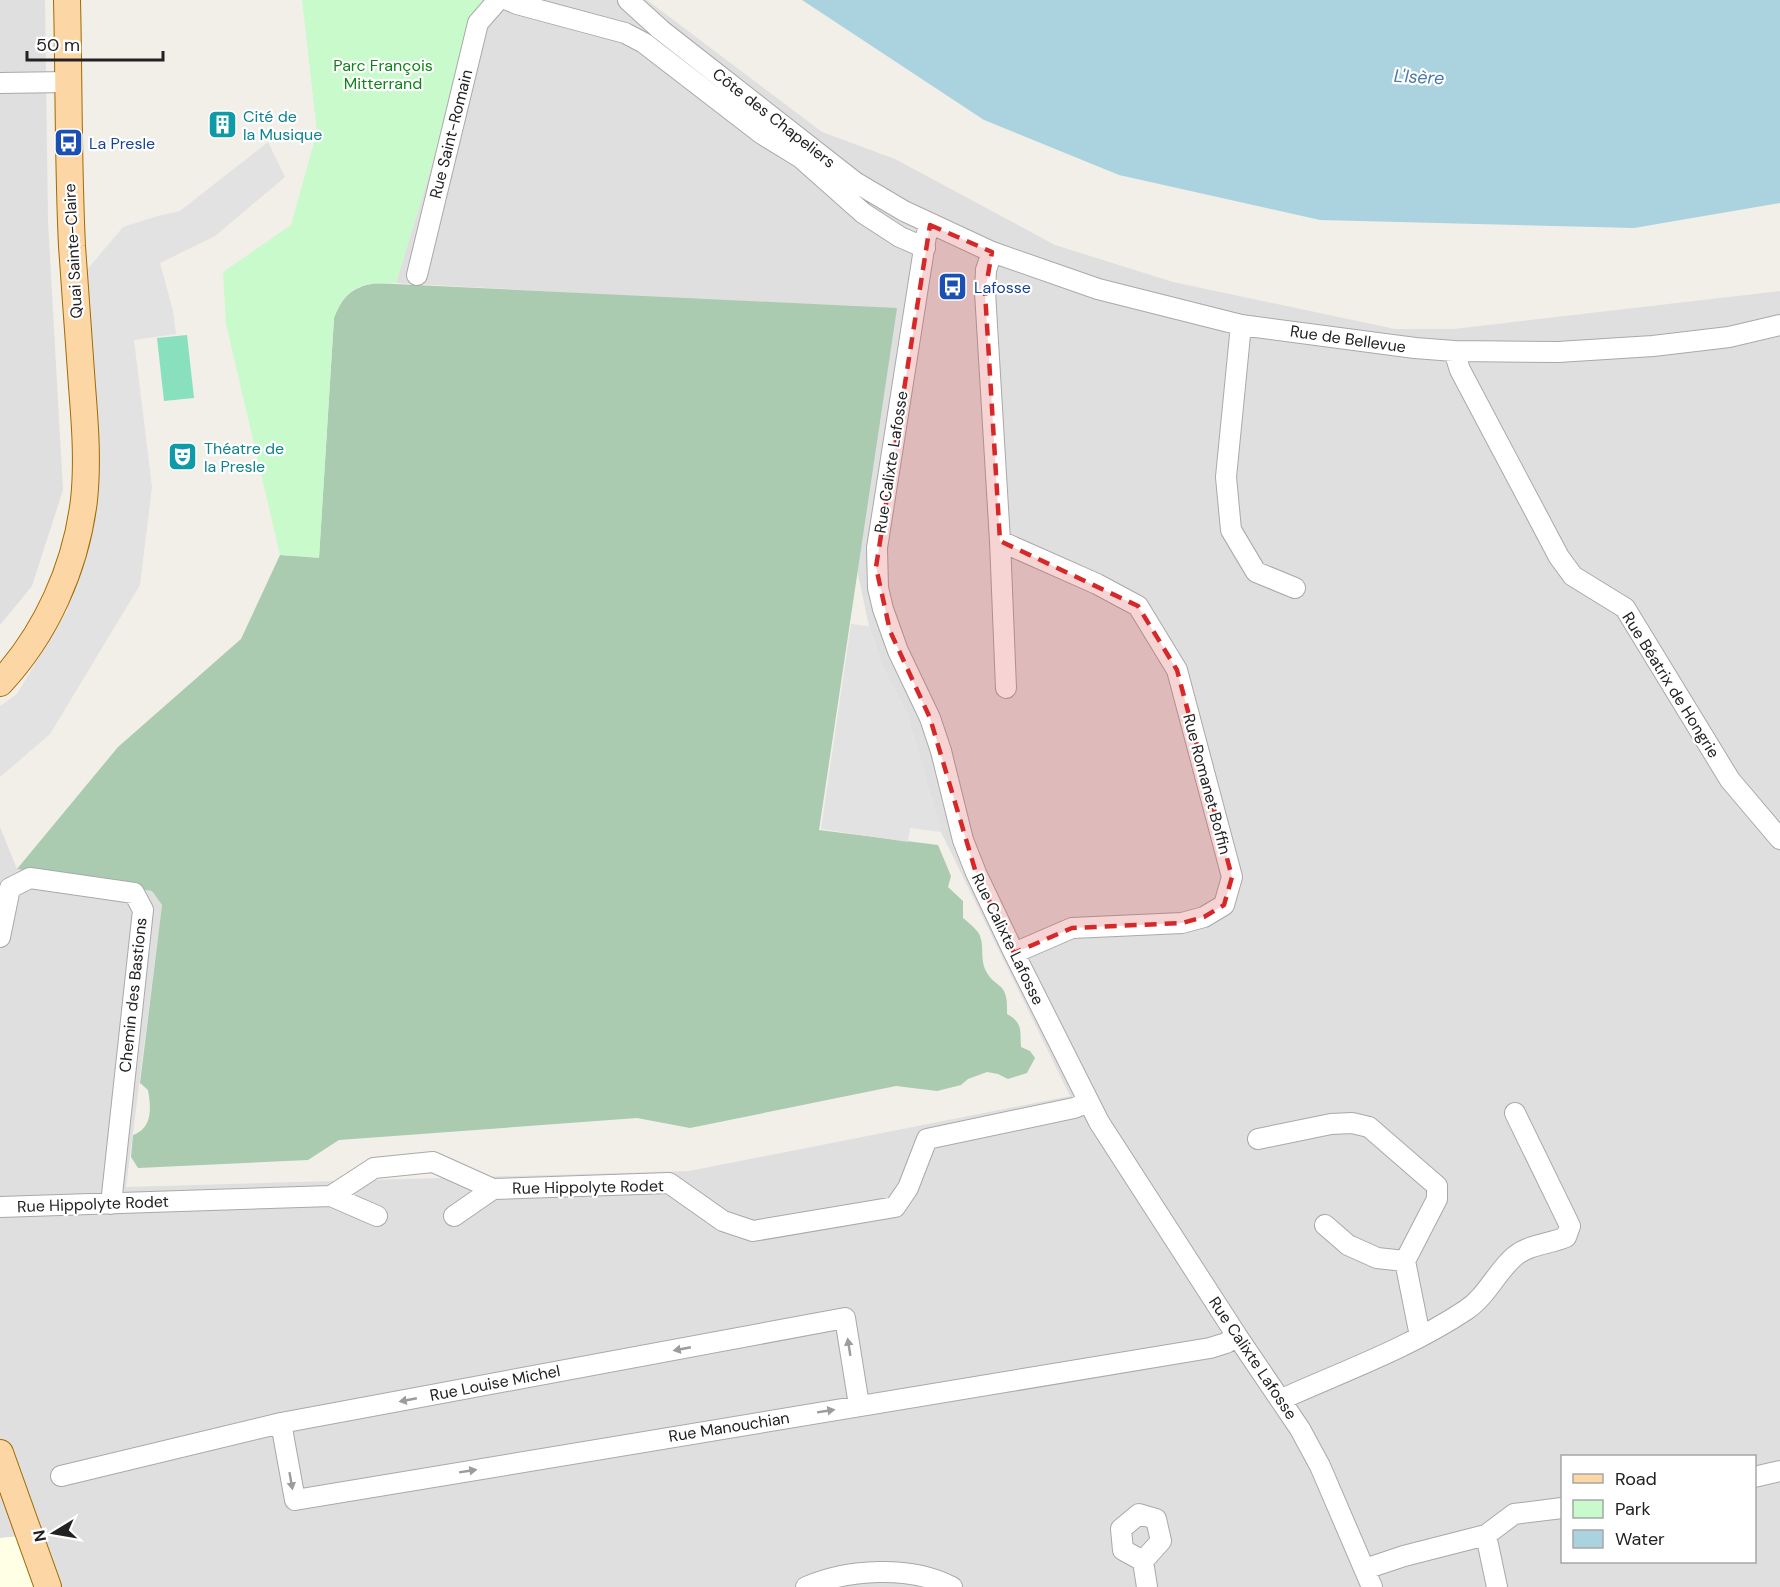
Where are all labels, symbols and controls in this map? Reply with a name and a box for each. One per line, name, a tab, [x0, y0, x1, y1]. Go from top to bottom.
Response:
scale bar	[27, 24, 164, 62]
text: 50 m	[36, 33, 80, 57]
park label: Parc François Mitterrand	[333, 55, 433, 94]
street label: Côte des Chapeliers	[708, 63, 840, 173]
water label: L'Isère	[1393, 64, 1445, 90]
street label: Rue Saint-Romain	[425, 67, 477, 201]
place label: Cité de la Musique	[243, 106, 322, 145]
building icon: Cité de la Musique	[206, 109, 238, 141]
bus stop icon: La Presle	[52, 127, 84, 159]
place label: La Presle	[89, 133, 155, 154]
street label: Quai Sainte-Claire	[59, 183, 87, 319]
bus stop icon: Lafosse	[937, 271, 969, 303]
place label: Lafosse	[974, 277, 1031, 298]
street label: Rue de Bellevue	[1289, 320, 1407, 358]
street label: Rue Calixte Lafosse	[869, 389, 913, 535]
place label: Théatre de la Presle	[204, 438, 284, 477]
theatre icon: Théatre de la Presle	[167, 441, 199, 473]
street label: Rue Béatrix de Hongrie	[1618, 608, 1724, 762]
street label: Rue Romanet Boffin	[1178, 711, 1236, 857]
street label: Rue Calixte Lafosse	[967, 870, 1049, 1008]
street label: Chemin des Bastions	[114, 917, 152, 1073]
street label: Rue Hippolyte Rodet	[512, 1175, 664, 1199]
street label: Rue Hippolyte Rodet	[17, 1191, 169, 1217]
street label: Rue Calixte Lafosse	[1204, 1293, 1302, 1423]
one-way arrow	[845, 1338, 854, 1357]
one-way arrow	[672, 1344, 691, 1353]
street label: Rue Louise Michel	[428, 1360, 562, 1406]
one-way arrow	[398, 1396, 417, 1405]
one-way arrow	[817, 1406, 836, 1415]
street label: Rue Manouchian	[667, 1407, 791, 1447]
legend	[1561, 1455, 1756, 1563]
one-way arrow	[459, 1466, 478, 1475]
text: Road	[1615, 1467, 1657, 1491]
one-way arrow	[287, 1471, 296, 1490]
text: Park	[1615, 1497, 1651, 1521]
north arrow	[24, 1503, 84, 1563]
text: Water	[1615, 1527, 1665, 1551]
text: N	[28, 1528, 51, 1543]

